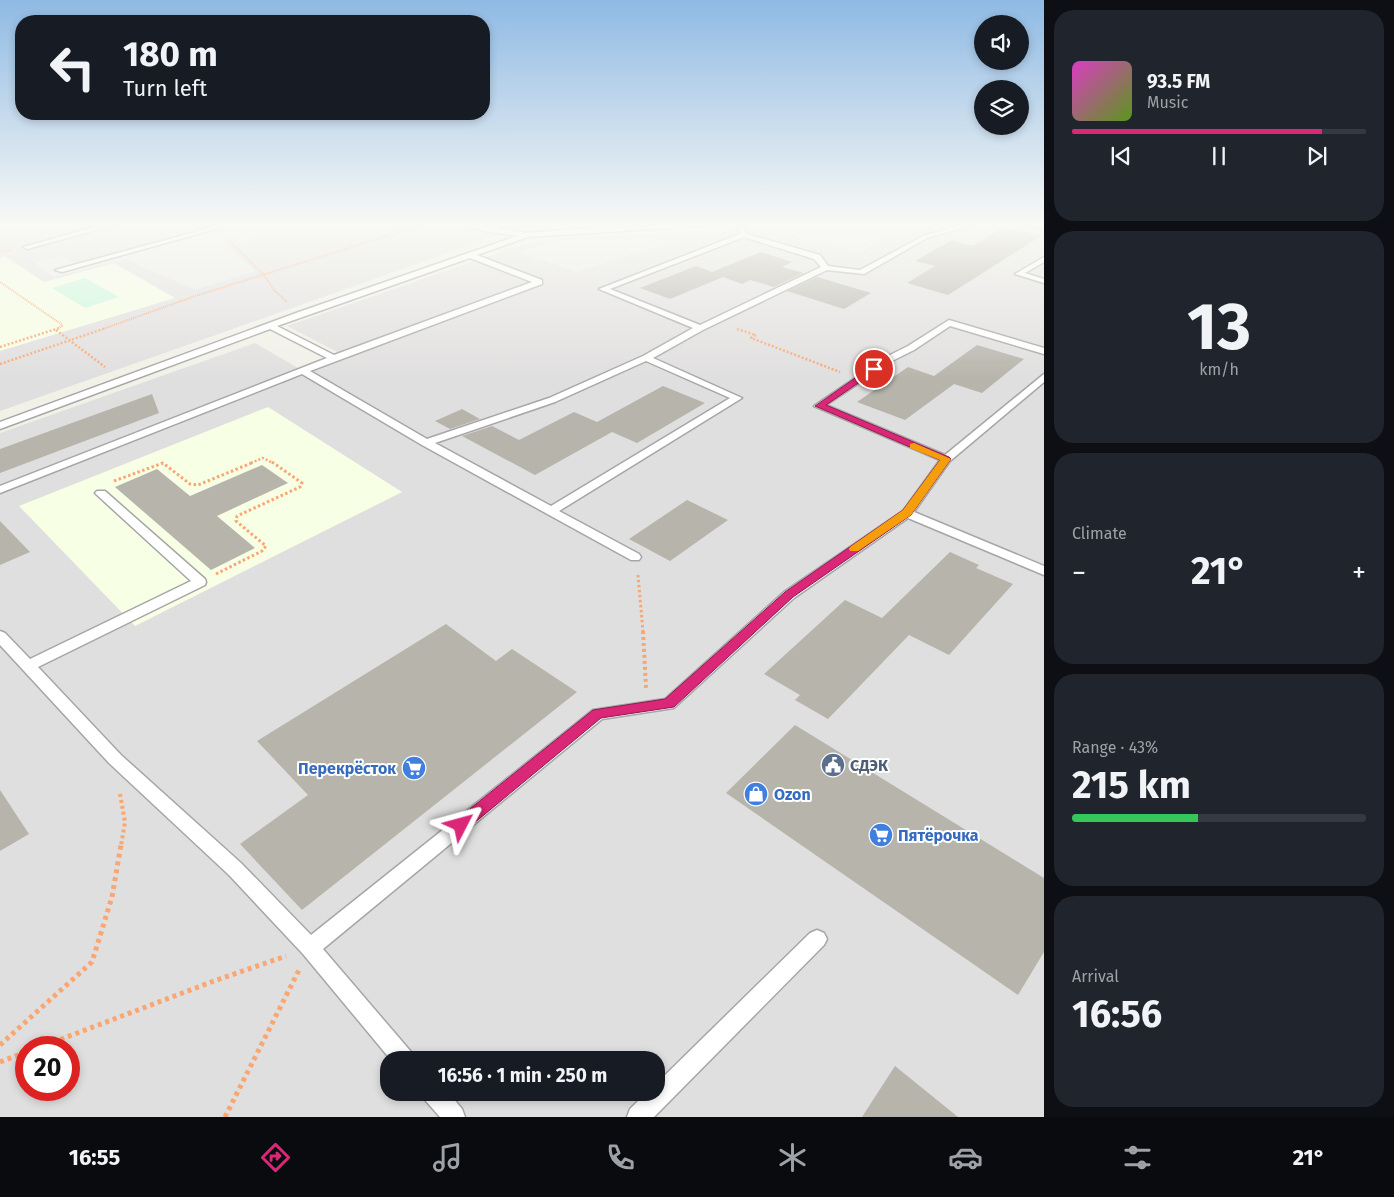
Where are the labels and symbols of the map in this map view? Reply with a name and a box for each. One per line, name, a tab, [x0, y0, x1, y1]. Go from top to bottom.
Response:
pin	[853, 348, 895, 390]
public building icon: СДЭК	[820, 752, 846, 778]
supermarket icon: Перекрёсток	[401, 755, 427, 781]
place label: СДЭК	[850, 756, 889, 775]
place label: Перекрёсток	[298, 759, 396, 778]
shop icon: Ozon	[743, 781, 769, 807]
place label: Ozon	[774, 785, 811, 804]
position arrow	[434, 798, 486, 850]
supermarket icon: Пятёрочка	[868, 822, 894, 848]
place label: Пятёрочка	[898, 826, 979, 845]
speed limit sign: 20	[15, 1036, 80, 1101]

